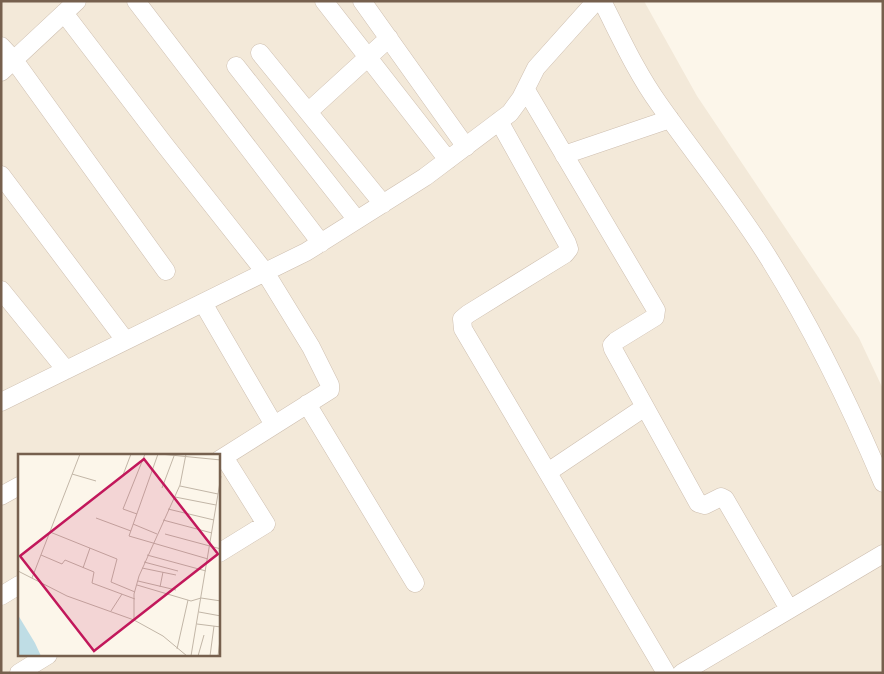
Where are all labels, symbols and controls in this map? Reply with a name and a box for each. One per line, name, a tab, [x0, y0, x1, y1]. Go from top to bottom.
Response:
inset map	[18, 454, 220, 656]

